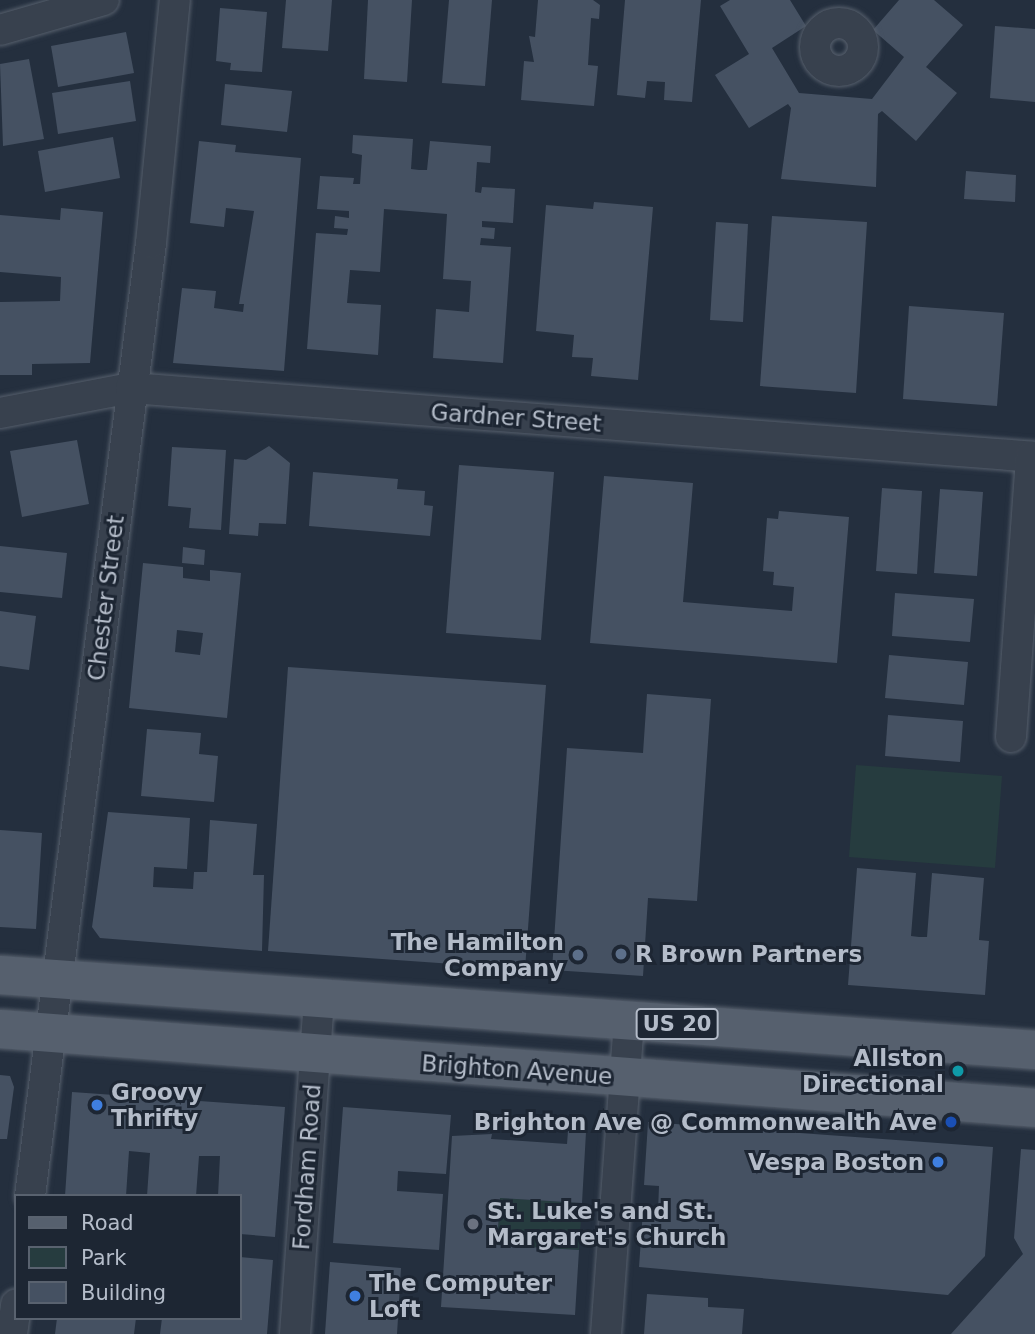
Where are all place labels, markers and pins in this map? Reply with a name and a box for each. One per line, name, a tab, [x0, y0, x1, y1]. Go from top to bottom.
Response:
place label: The Hamilton Company	[391, 928, 564, 982]
place label: R Brown Partners	[635, 940, 862, 968]
marker: R Brown Partners	[613, 946, 629, 962]
marker: The Hamilton Company	[570, 947, 586, 963]
place label: Allston Directional	[802, 1044, 944, 1098]
marker: Allston Directional	[950, 1063, 966, 1079]
place label: Groovy Thrifty	[111, 1078, 203, 1132]
marker: Groovy Thrifty	[89, 1097, 105, 1113]
place label: Brighton Ave @ Commonwealth Ave	[474, 1108, 937, 1136]
marker: Brighton Ave @ Commonwealth Ave	[943, 1114, 959, 1130]
place label: Vespa Boston	[748, 1148, 924, 1176]
marker: Vespa Boston	[930, 1154, 946, 1170]
place label: St. Luke's and St. Margaret's Church	[487, 1197, 726, 1251]
marker: St. Luke's and St. Margaret's Church	[465, 1216, 481, 1232]
place label: The Computer Loft	[369, 1269, 552, 1323]
marker: The Computer Loft	[347, 1288, 363, 1304]

